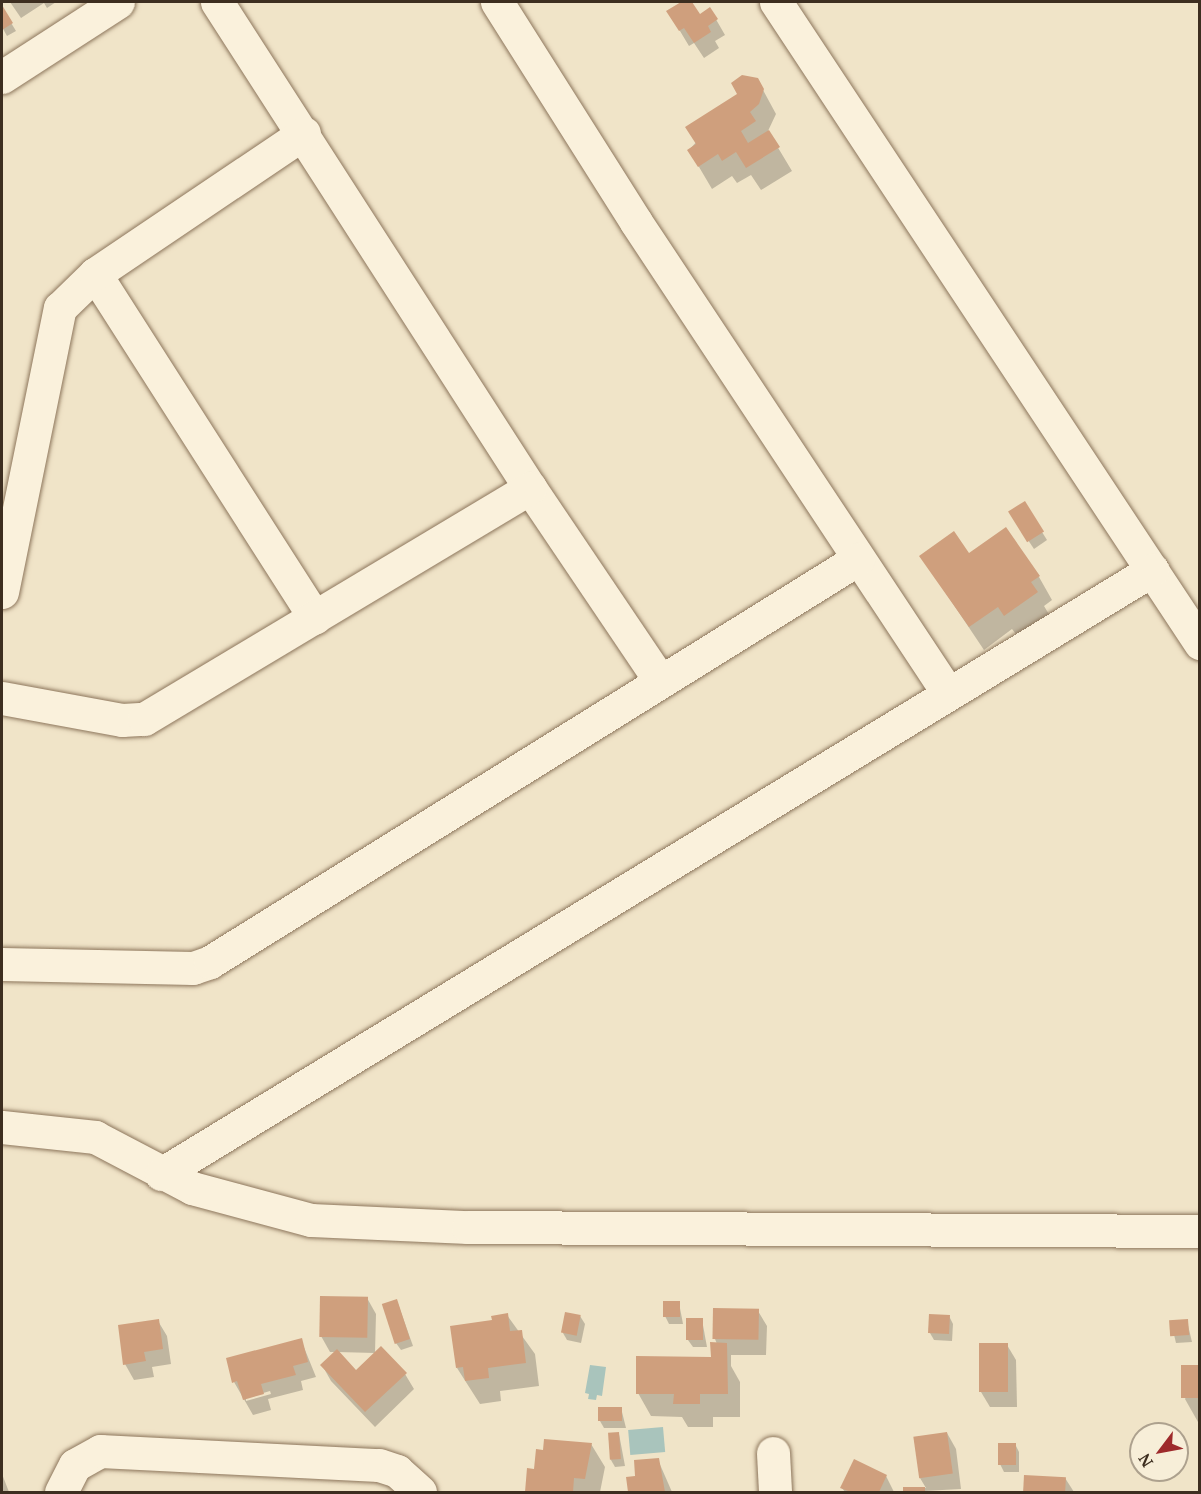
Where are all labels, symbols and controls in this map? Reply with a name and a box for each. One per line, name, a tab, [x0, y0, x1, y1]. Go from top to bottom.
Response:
north arrow	[1129, 1422, 1189, 1482]
text: N	[1133, 1450, 1158, 1471]

